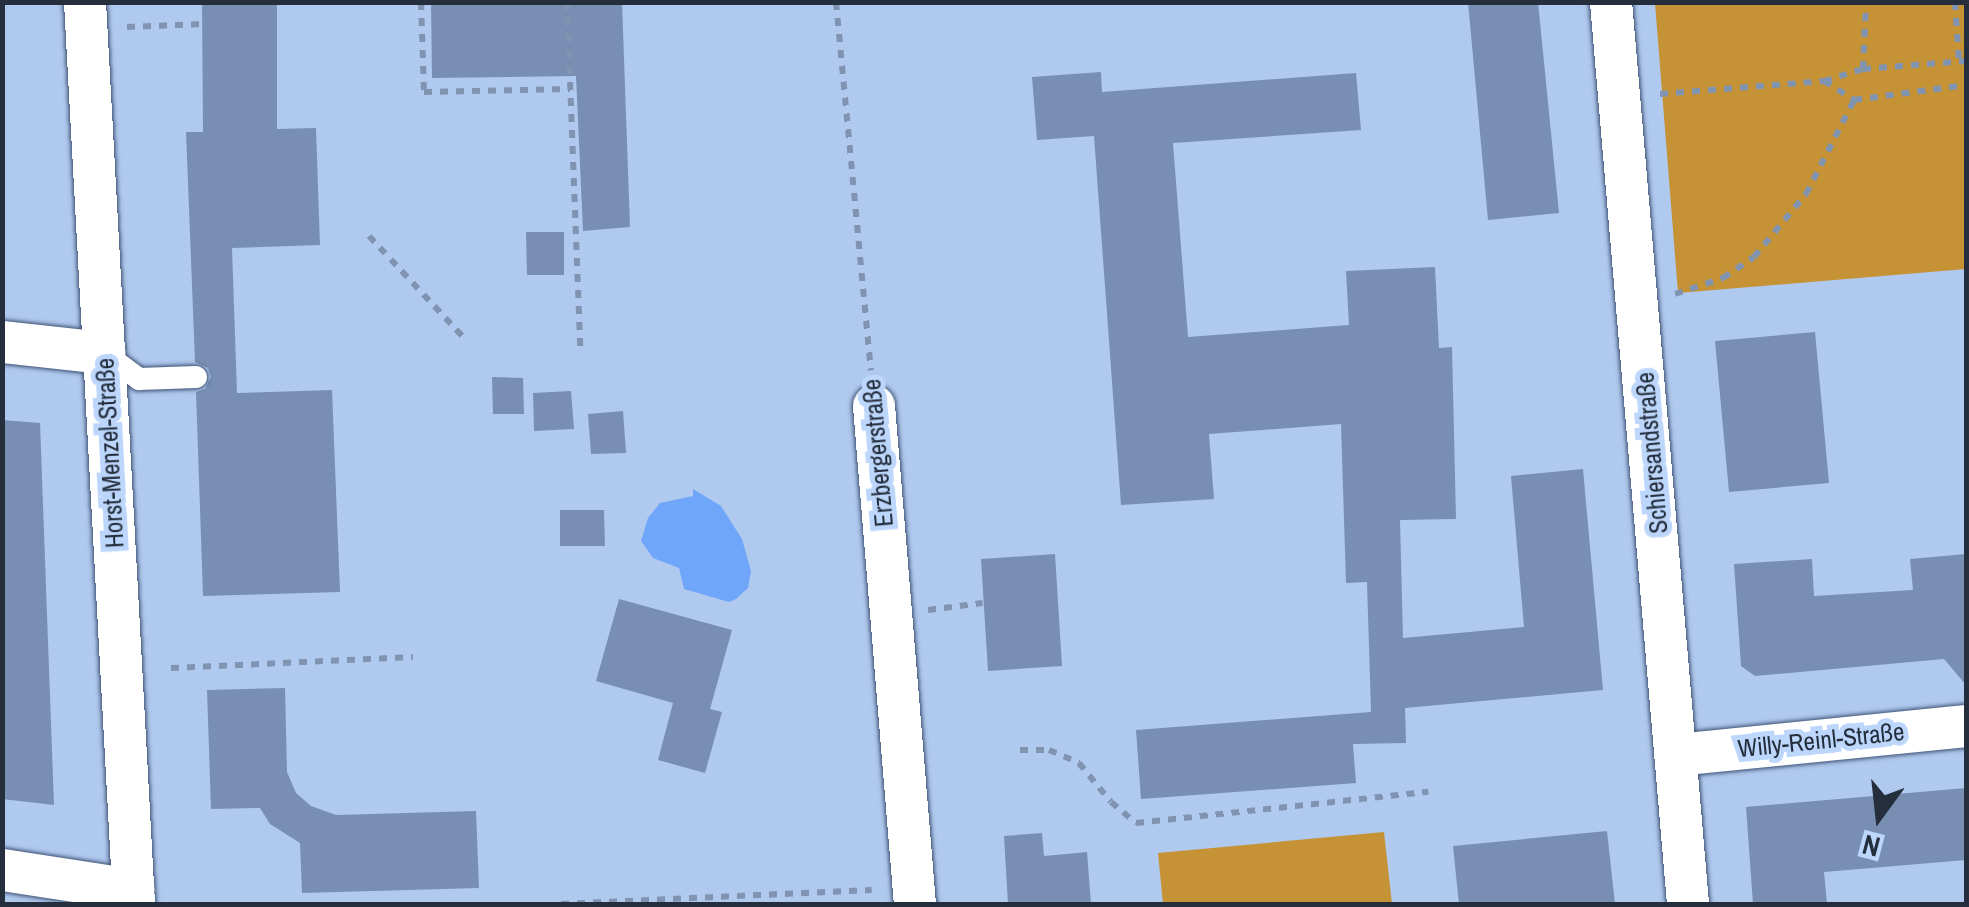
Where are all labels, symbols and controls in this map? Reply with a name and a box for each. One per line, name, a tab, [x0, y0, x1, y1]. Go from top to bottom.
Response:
street label: Horst-Menzel-Straße	[90, 357, 130, 549]
street label: Schiersandstraße	[1630, 371, 1674, 535]
street label: Erzbergerstraße	[857, 378, 899, 528]
street label: Willy-Reinl-Straße	[1736, 716, 1906, 764]
north arrow	[1829, 767, 1929, 867]
text: N	[1858, 825, 1884, 866]

